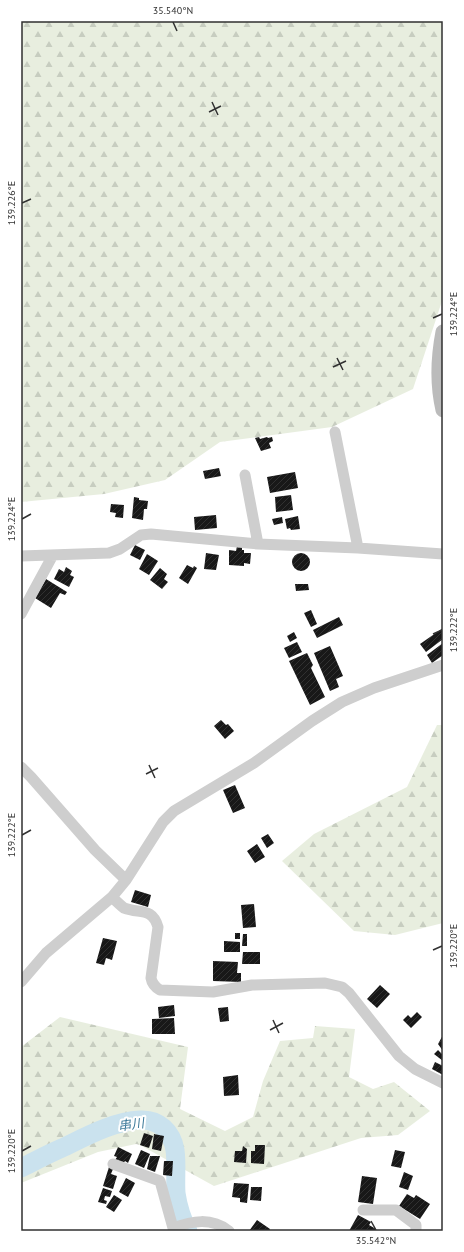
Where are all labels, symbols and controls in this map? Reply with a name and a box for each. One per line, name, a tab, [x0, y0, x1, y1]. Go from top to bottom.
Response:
text: 35.540°N	[153, 4, 193, 17]
text: 139.226°E	[5, 181, 18, 225]
text: 139.224°E	[447, 292, 460, 336]
text: 139.224°E	[5, 497, 18, 541]
text: 139.222°E	[447, 608, 460, 652]
text: 139.222°E	[5, 813, 18, 857]
text: 139.220°E	[447, 924, 460, 968]
water label: 串川	[117, 1114, 147, 1135]
text: 139.220°E	[5, 1129, 18, 1173]
text: 35.542°N	[356, 1234, 396, 1247]

